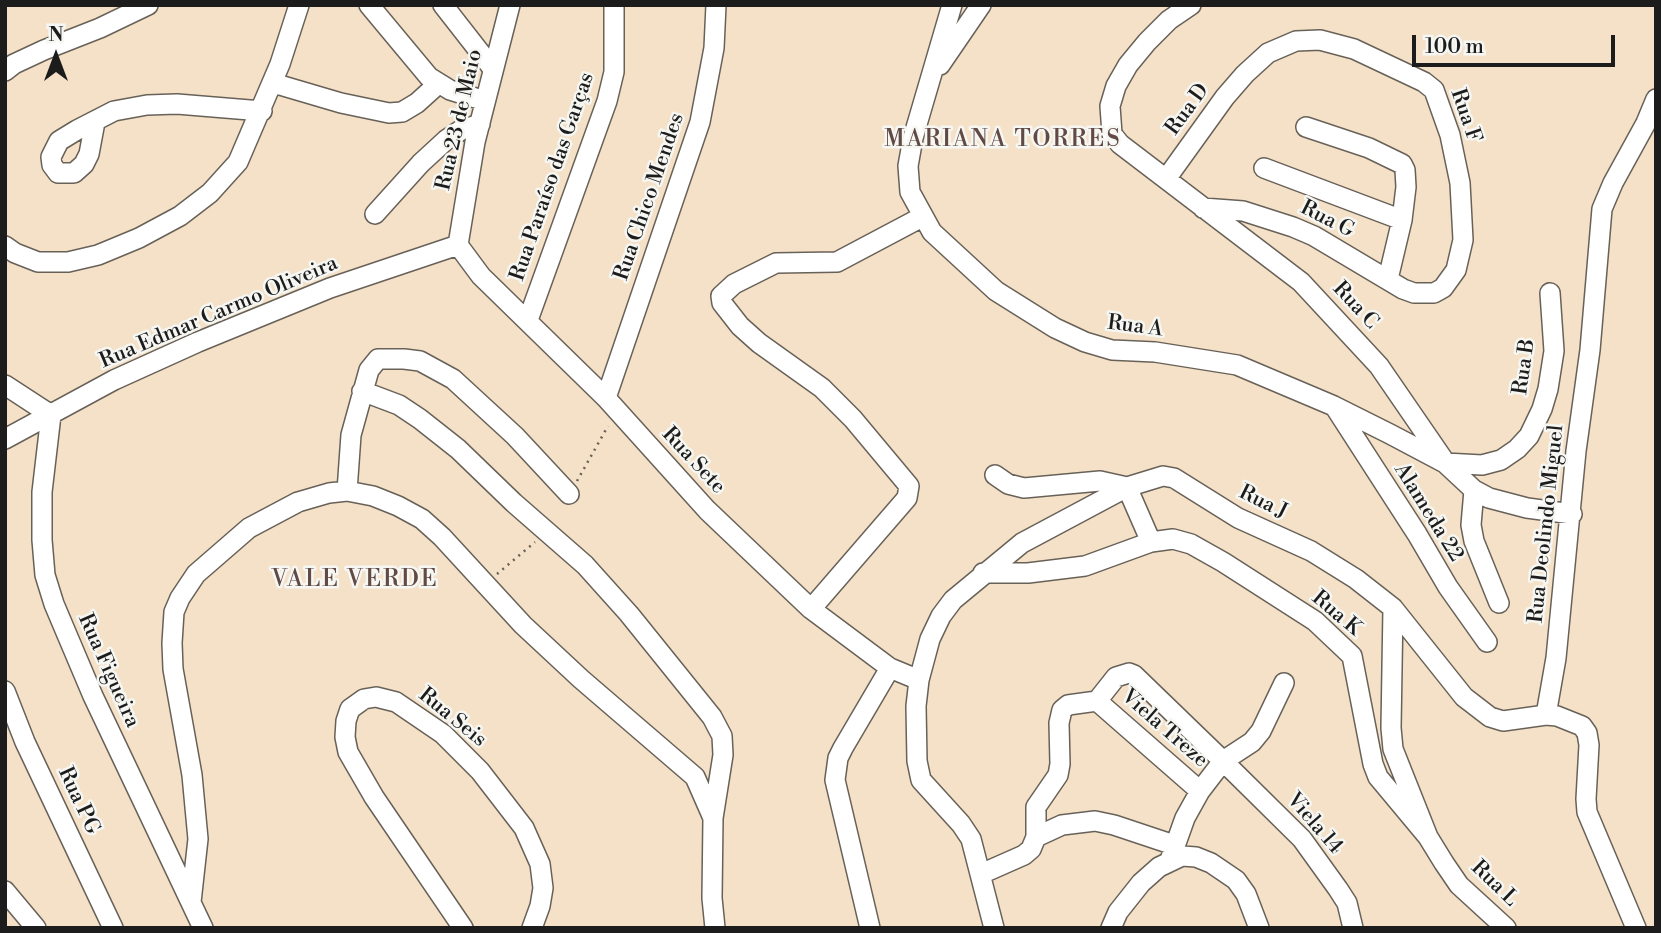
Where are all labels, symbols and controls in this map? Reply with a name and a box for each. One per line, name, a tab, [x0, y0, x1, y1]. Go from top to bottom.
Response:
north arrow	[21, 21, 91, 91]
scale bar	[1416, 21, 1619, 65]
text: N	[48, 23, 64, 47]
text: 100 m	[1425, 34, 1484, 60]
street label: Rua 23 de Maio	[432, 47, 488, 193]
street label: Rua Paraíso das Garças	[505, 70, 601, 284]
street label: Rua D	[1161, 79, 1215, 141]
street label: Rua F	[1444, 86, 1486, 146]
street label: Rua Chico Mendes	[610, 110, 690, 284]
district label: MARIANA TORRES	[886, 126, 1120, 154]
street label: Rua G	[1296, 196, 1358, 244]
street label: Rua Edmar Carmo Oliveira	[96, 251, 342, 375]
street label: Rua C	[1327, 277, 1383, 335]
street label: Rua A	[1106, 311, 1164, 343]
street label: Rua B	[1509, 337, 1541, 397]
street label: Rua Sete	[656, 422, 730, 500]
street label: Rua Deolindo Miguel	[1524, 424, 1570, 624]
street label: Alameda 22	[1388, 459, 1468, 567]
street label: Rua J	[1235, 480, 1291, 526]
district label: VALE VERDE	[273, 566, 437, 594]
street label: Rua K	[1306, 586, 1366, 642]
street label: Rua Figueira	[72, 610, 144, 732]
street label: Rua Seis	[413, 683, 491, 753]
street label: Viela Treze	[1116, 685, 1212, 773]
street label: Rua PG	[52, 763, 104, 839]
street label: Viela 14	[1280, 788, 1348, 860]
street label: Rua L	[1465, 856, 1523, 912]

